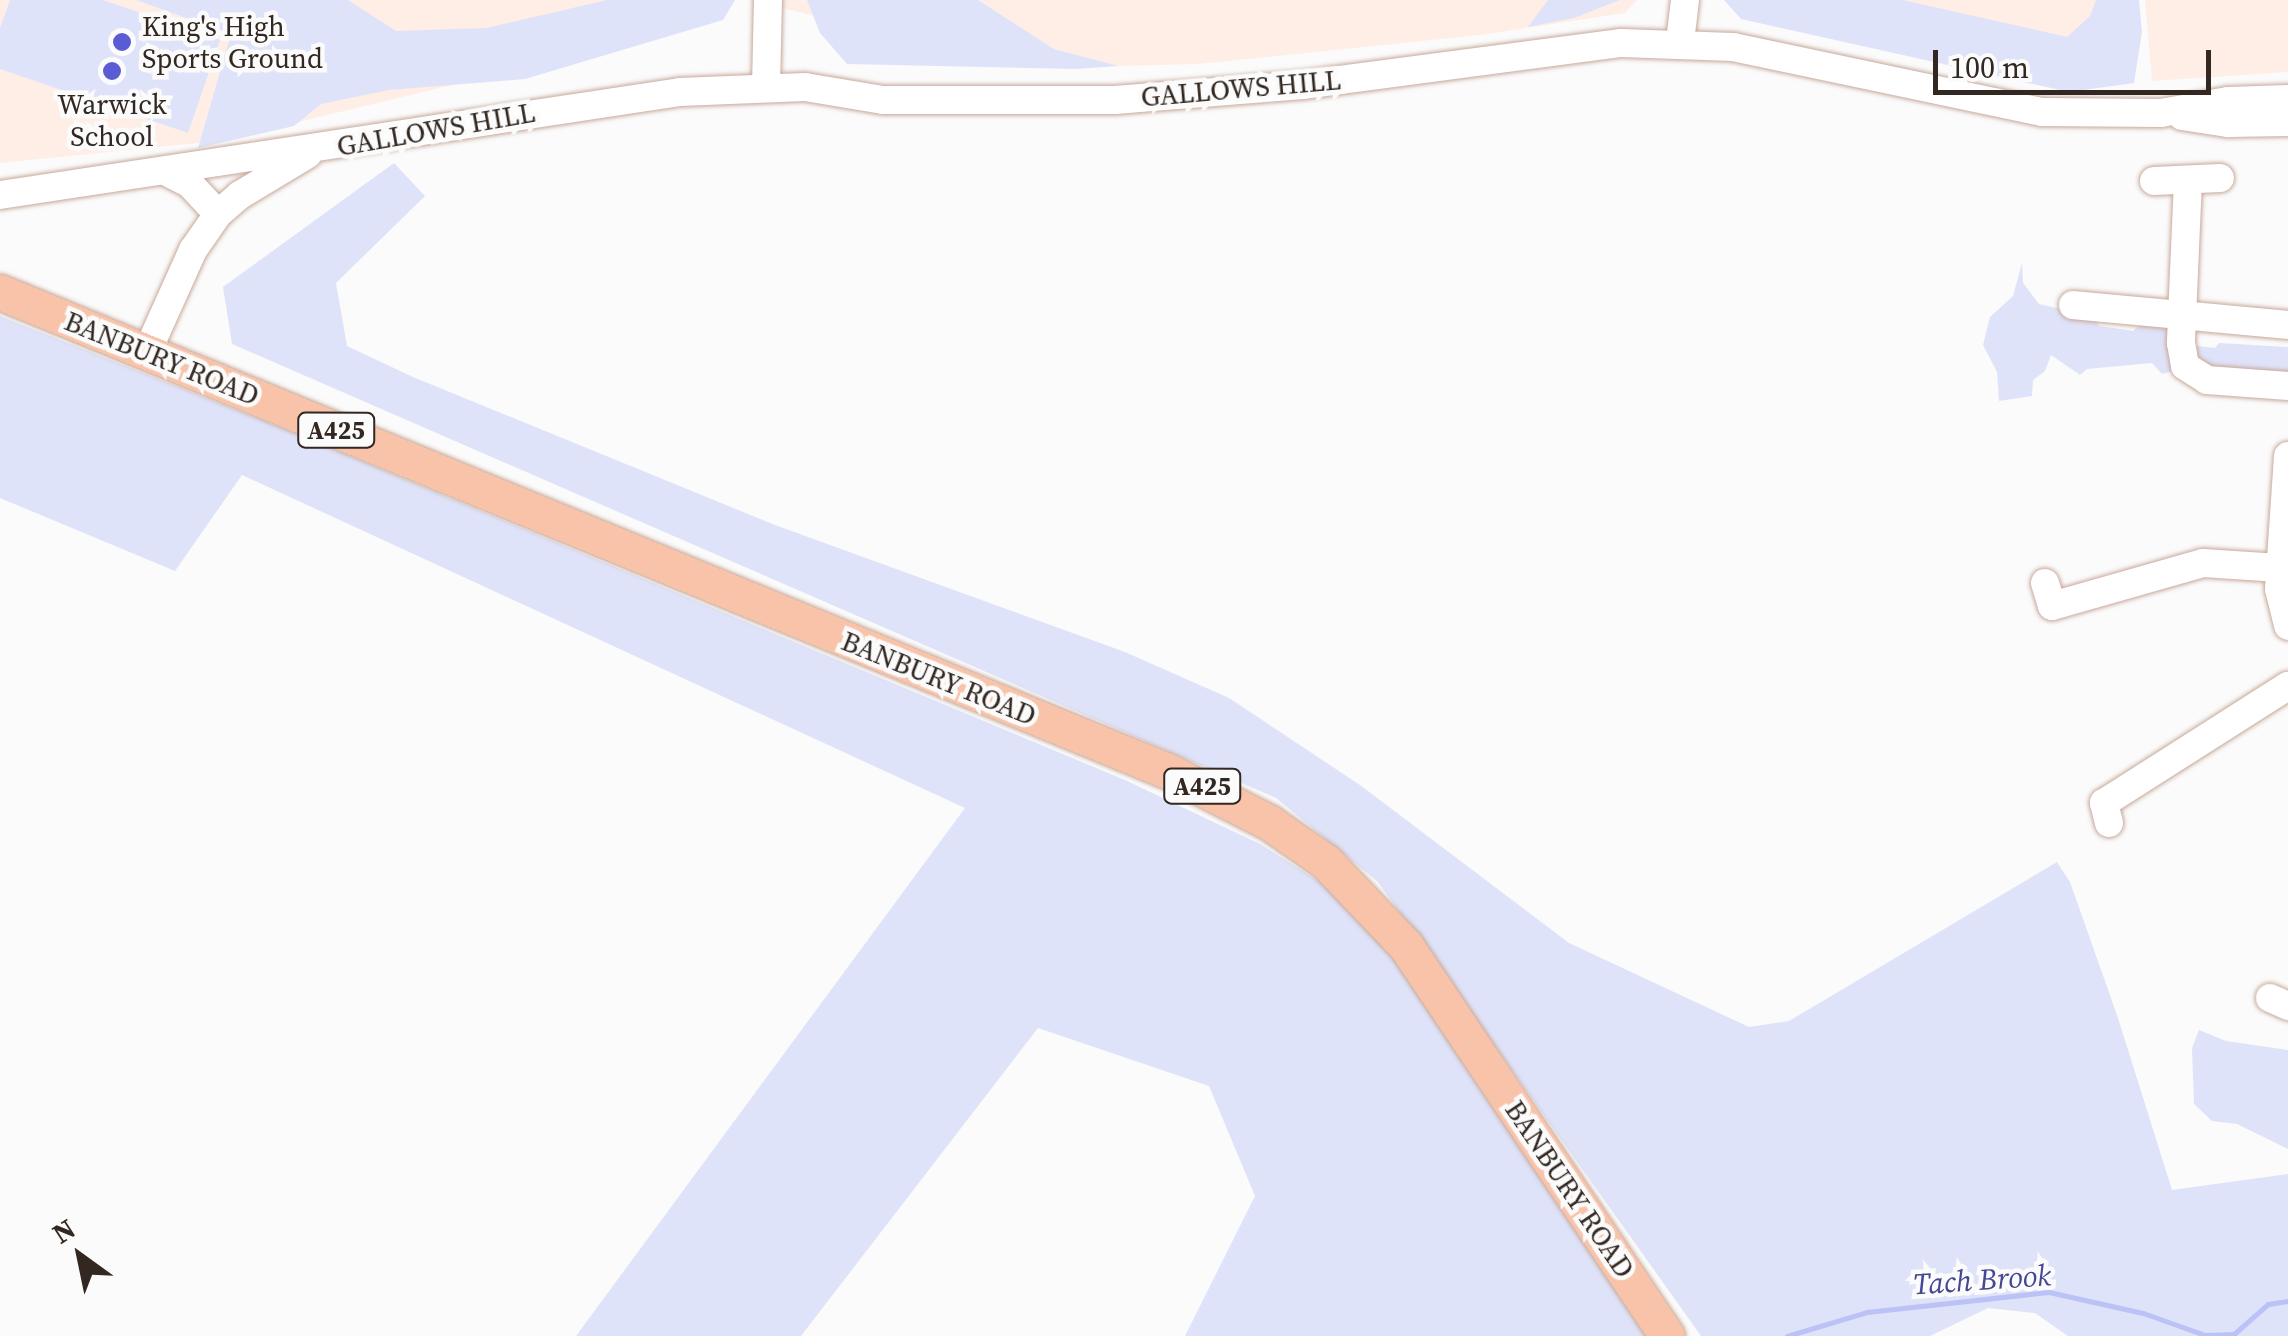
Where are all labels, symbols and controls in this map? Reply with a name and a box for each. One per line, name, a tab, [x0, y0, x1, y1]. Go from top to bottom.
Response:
place label: King's High Sports Ground	[142, 9, 323, 75]
scale bar	[1938, 30, 2216, 92]
marker: King's High Sports Ground	[111, 31, 133, 53]
text: 100 m	[1950, 47, 2029, 88]
marker: Warwick School	[101, 60, 123, 82]
street label: GALLOWS HILL	[1139, 63, 1343, 113]
place label: Warwick School	[57, 87, 167, 153]
street label: GALLOWS HILL	[334, 95, 538, 163]
street label: BANBURY ROAD	[59, 304, 265, 412]
road number: A425	[296, 410, 376, 450]
street label: BANBURY ROAD	[836, 624, 1042, 732]
road number: A425	[1162, 766, 1242, 806]
street label: BANBURY ROAD	[1498, 1094, 1642, 1284]
north arrow	[30, 1206, 130, 1306]
text: N	[45, 1209, 83, 1252]
water label: Tach Brook	[1912, 1257, 2052, 1303]

